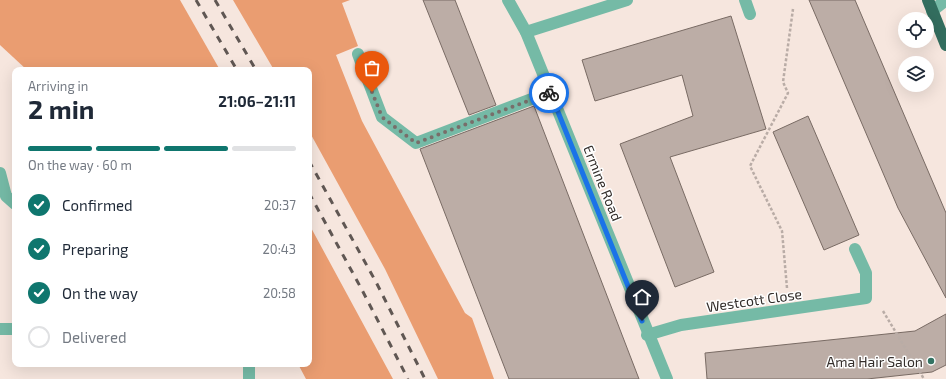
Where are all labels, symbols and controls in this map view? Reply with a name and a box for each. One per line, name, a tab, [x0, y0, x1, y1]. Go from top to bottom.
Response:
map controls	[898, 12, 934, 92]
button: locate	[898, 12, 934, 48]
pin	[355, 51, 389, 92]
button: layers	[898, 56, 934, 92]
icon: bag	[361, 57, 383, 79]
courier	[529, 73, 569, 113]
text: Arriving in	[28, 78, 88, 94]
icon: bike	[538, 82, 560, 104]
text: 21:06–21:11	[218, 92, 296, 110]
text: 2 min	[28, 93, 94, 124]
street label: Ermine Road	[580, 143, 626, 223]
text: On the way · 60 m	[28, 157, 132, 173]
icon: check	[28, 194, 50, 216]
text: Confirmed	[62, 196, 133, 214]
text: 20:37	[264, 197, 296, 213]
icon: check	[28, 238, 50, 260]
text: Preparing	[62, 240, 128, 258]
text: 20:43	[263, 241, 296, 257]
pin	[625, 280, 659, 321]
icon: check	[28, 282, 50, 304]
text: On the way	[62, 284, 138, 302]
text: 20:58	[263, 285, 296, 301]
street label: Westcott Close	[705, 285, 803, 315]
icon: home	[631, 286, 653, 308]
text: Delivered	[62, 328, 127, 346]
place label: Ama Hair Salon	[826, 353, 923, 370]
marker: Ama Hair Salon	[926, 356, 936, 366]

